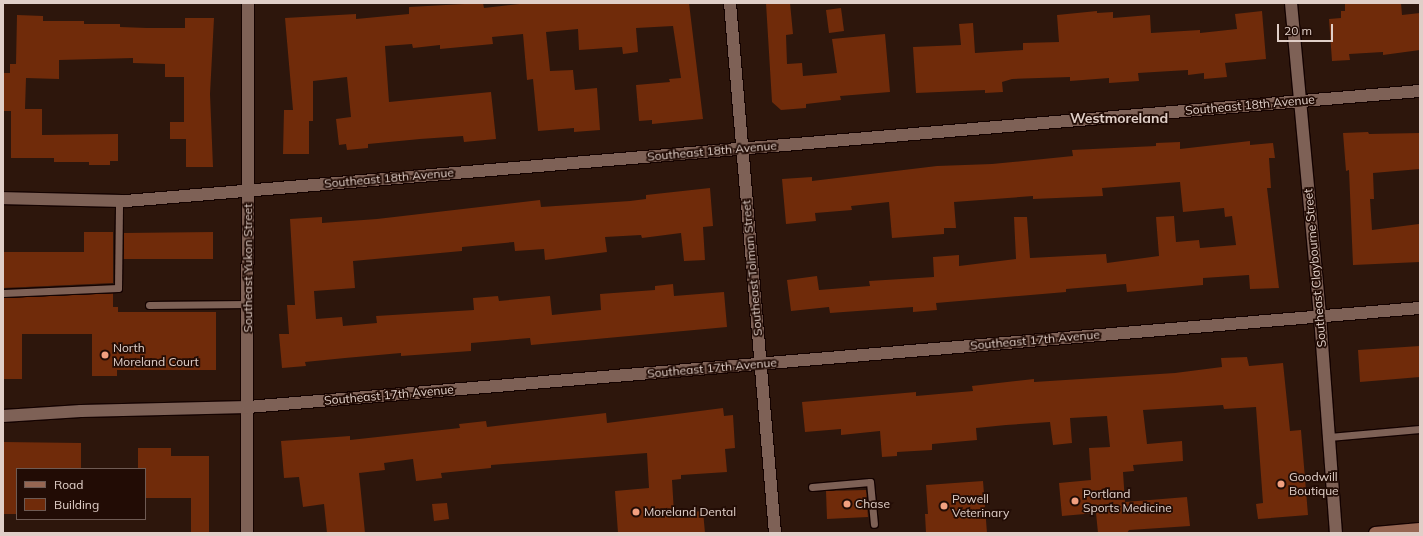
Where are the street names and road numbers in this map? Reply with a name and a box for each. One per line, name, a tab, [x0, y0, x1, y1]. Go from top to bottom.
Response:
street label: Southeast 18th Avenue	[1185, 92, 1315, 118]
street label: Southeast 18th Avenue	[647, 138, 777, 164]
street label: Southeast 18th Avenue	[324, 165, 454, 191]
street label: Southeast Claybourne Street	[1301, 188, 1329, 348]
street label: Southeast Tolman Street	[739, 199, 765, 337]
street label: Southeast Yukon Street	[241, 203, 255, 333]
street label: Southeast 17th Avenue	[970, 327, 1100, 353]
street label: Southeast 17th Avenue	[647, 355, 777, 381]
street label: Southeast 17th Avenue	[324, 382, 454, 408]

